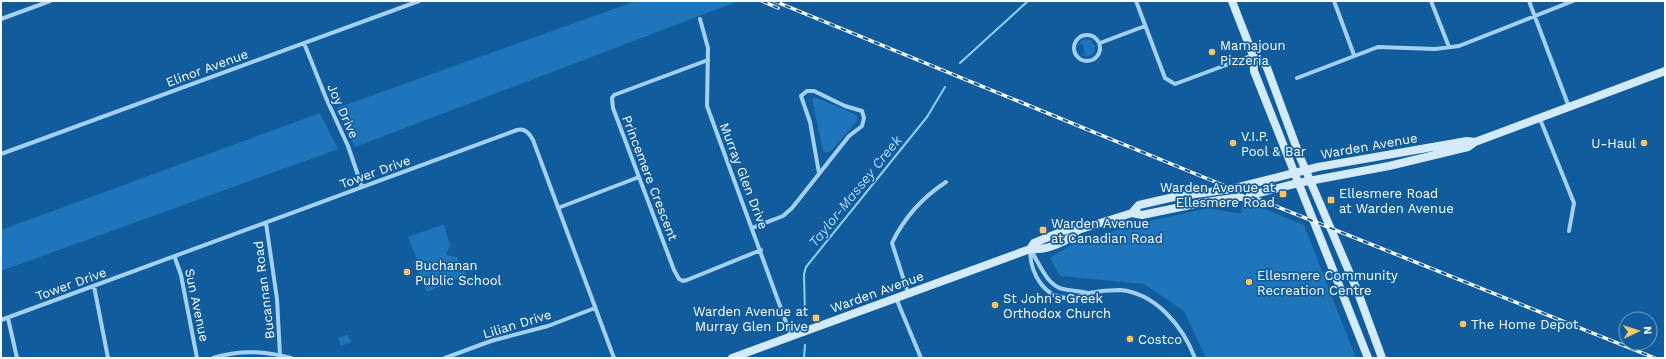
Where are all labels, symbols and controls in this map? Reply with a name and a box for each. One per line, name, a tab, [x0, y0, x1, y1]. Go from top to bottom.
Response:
place label: Mamajoun Pizzeria	[1220, 38, 1285, 68]
street label: Elinor Avenue	[164, 46, 250, 90]
marker: Mamajoun Pizzeria	[1207, 47, 1217, 57]
street label: Joy Drive	[324, 81, 362, 141]
street label: Princemere Crescent	[619, 113, 681, 243]
street label: Murray Glen Drive	[717, 121, 771, 231]
place label: V.I.P. Pool & Bar	[1241, 129, 1306, 159]
street label: Warden Avenue	[1319, 130, 1419, 162]
water label: Taylor-Massey Creek	[805, 132, 905, 250]
place label: U-Haul	[1591, 136, 1636, 151]
marker: V.I.P. Pool & Bar	[1228, 138, 1238, 148]
marker: U-Haul	[1639, 138, 1649, 148]
street label: Tower Drive	[338, 152, 412, 192]
place label: Warden Avenue at Ellesmere Road	[1160, 180, 1276, 210]
place label: Ellesmere Road at Warden Avenue	[1339, 186, 1454, 216]
marker: Warden Avenue at Ellesmere Road	[1278, 189, 1288, 199]
marker: Ellesmere Road at Warden Avenue	[1326, 195, 1336, 205]
place label: Warden Avenue at Canadian Road	[1051, 216, 1163, 246]
marker: Warden Avenue at Canadian Road	[1038, 225, 1048, 235]
street label: Bucannan Road	[251, 240, 277, 340]
place label: Buchanan Public School	[415, 258, 502, 288]
street label: Tower Drive	[34, 264, 108, 304]
street label: Sun Avenue	[182, 267, 212, 343]
marker: Buchanan Public School	[402, 267, 412, 277]
street label: Warden Avenue	[828, 268, 926, 316]
place label: Ellesmere Community Recreation Centre	[1257, 268, 1398, 298]
marker: Ellesmere Community Recreation Centre	[1244, 277, 1254, 287]
place label: St John's Greek Orthodox Church	[1003, 291, 1111, 321]
marker: St John's Greek Orthodox Church	[990, 300, 1000, 310]
place label: Warden Avenue at Murray Glen Drive	[693, 304, 809, 334]
street label: Lilian Drive	[481, 306, 553, 342]
north arrow	[1618, 311, 1658, 351]
marker: Warden Avenue at Murray Glen Drive	[811, 313, 821, 323]
place label: The Home Depot	[1471, 317, 1579, 332]
marker: The Home Depot	[1458, 319, 1468, 329]
text: N	[1641, 326, 1654, 335]
place label: Costco	[1138, 332, 1182, 347]
marker: Costco	[1125, 334, 1135, 344]

